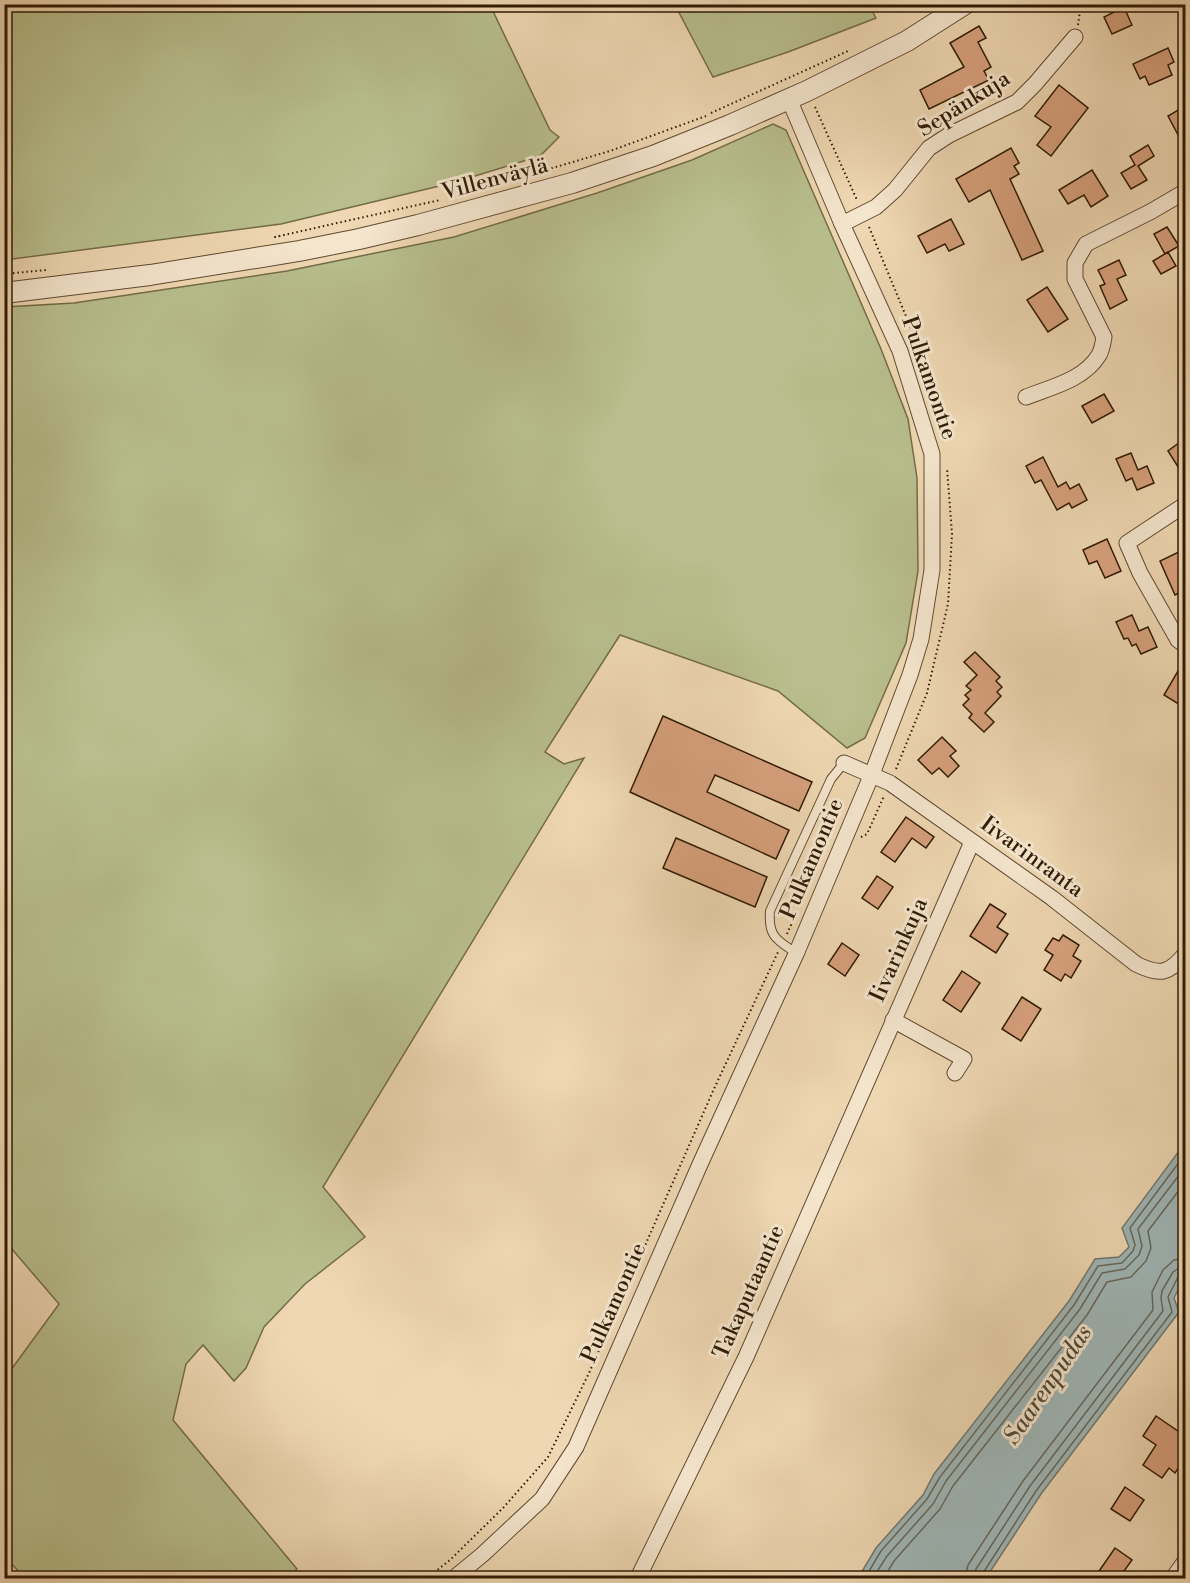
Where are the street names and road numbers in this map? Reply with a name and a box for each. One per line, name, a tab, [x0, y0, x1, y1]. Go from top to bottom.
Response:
street label: Sepänkuja	[913, 65, 1016, 143]
street label: Villenväylä	[438, 152, 552, 206]
street label: Pulkamontie	[895, 313, 963, 443]
street label: Pulkamontie	[774, 795, 850, 923]
street label: Iivarinranta	[975, 811, 1090, 904]
street label: Iivarinkuja	[864, 893, 934, 1006]
street label: Takaputaantie	[707, 1221, 791, 1363]
street label: Pulkamontie	[576, 1239, 652, 1367]

